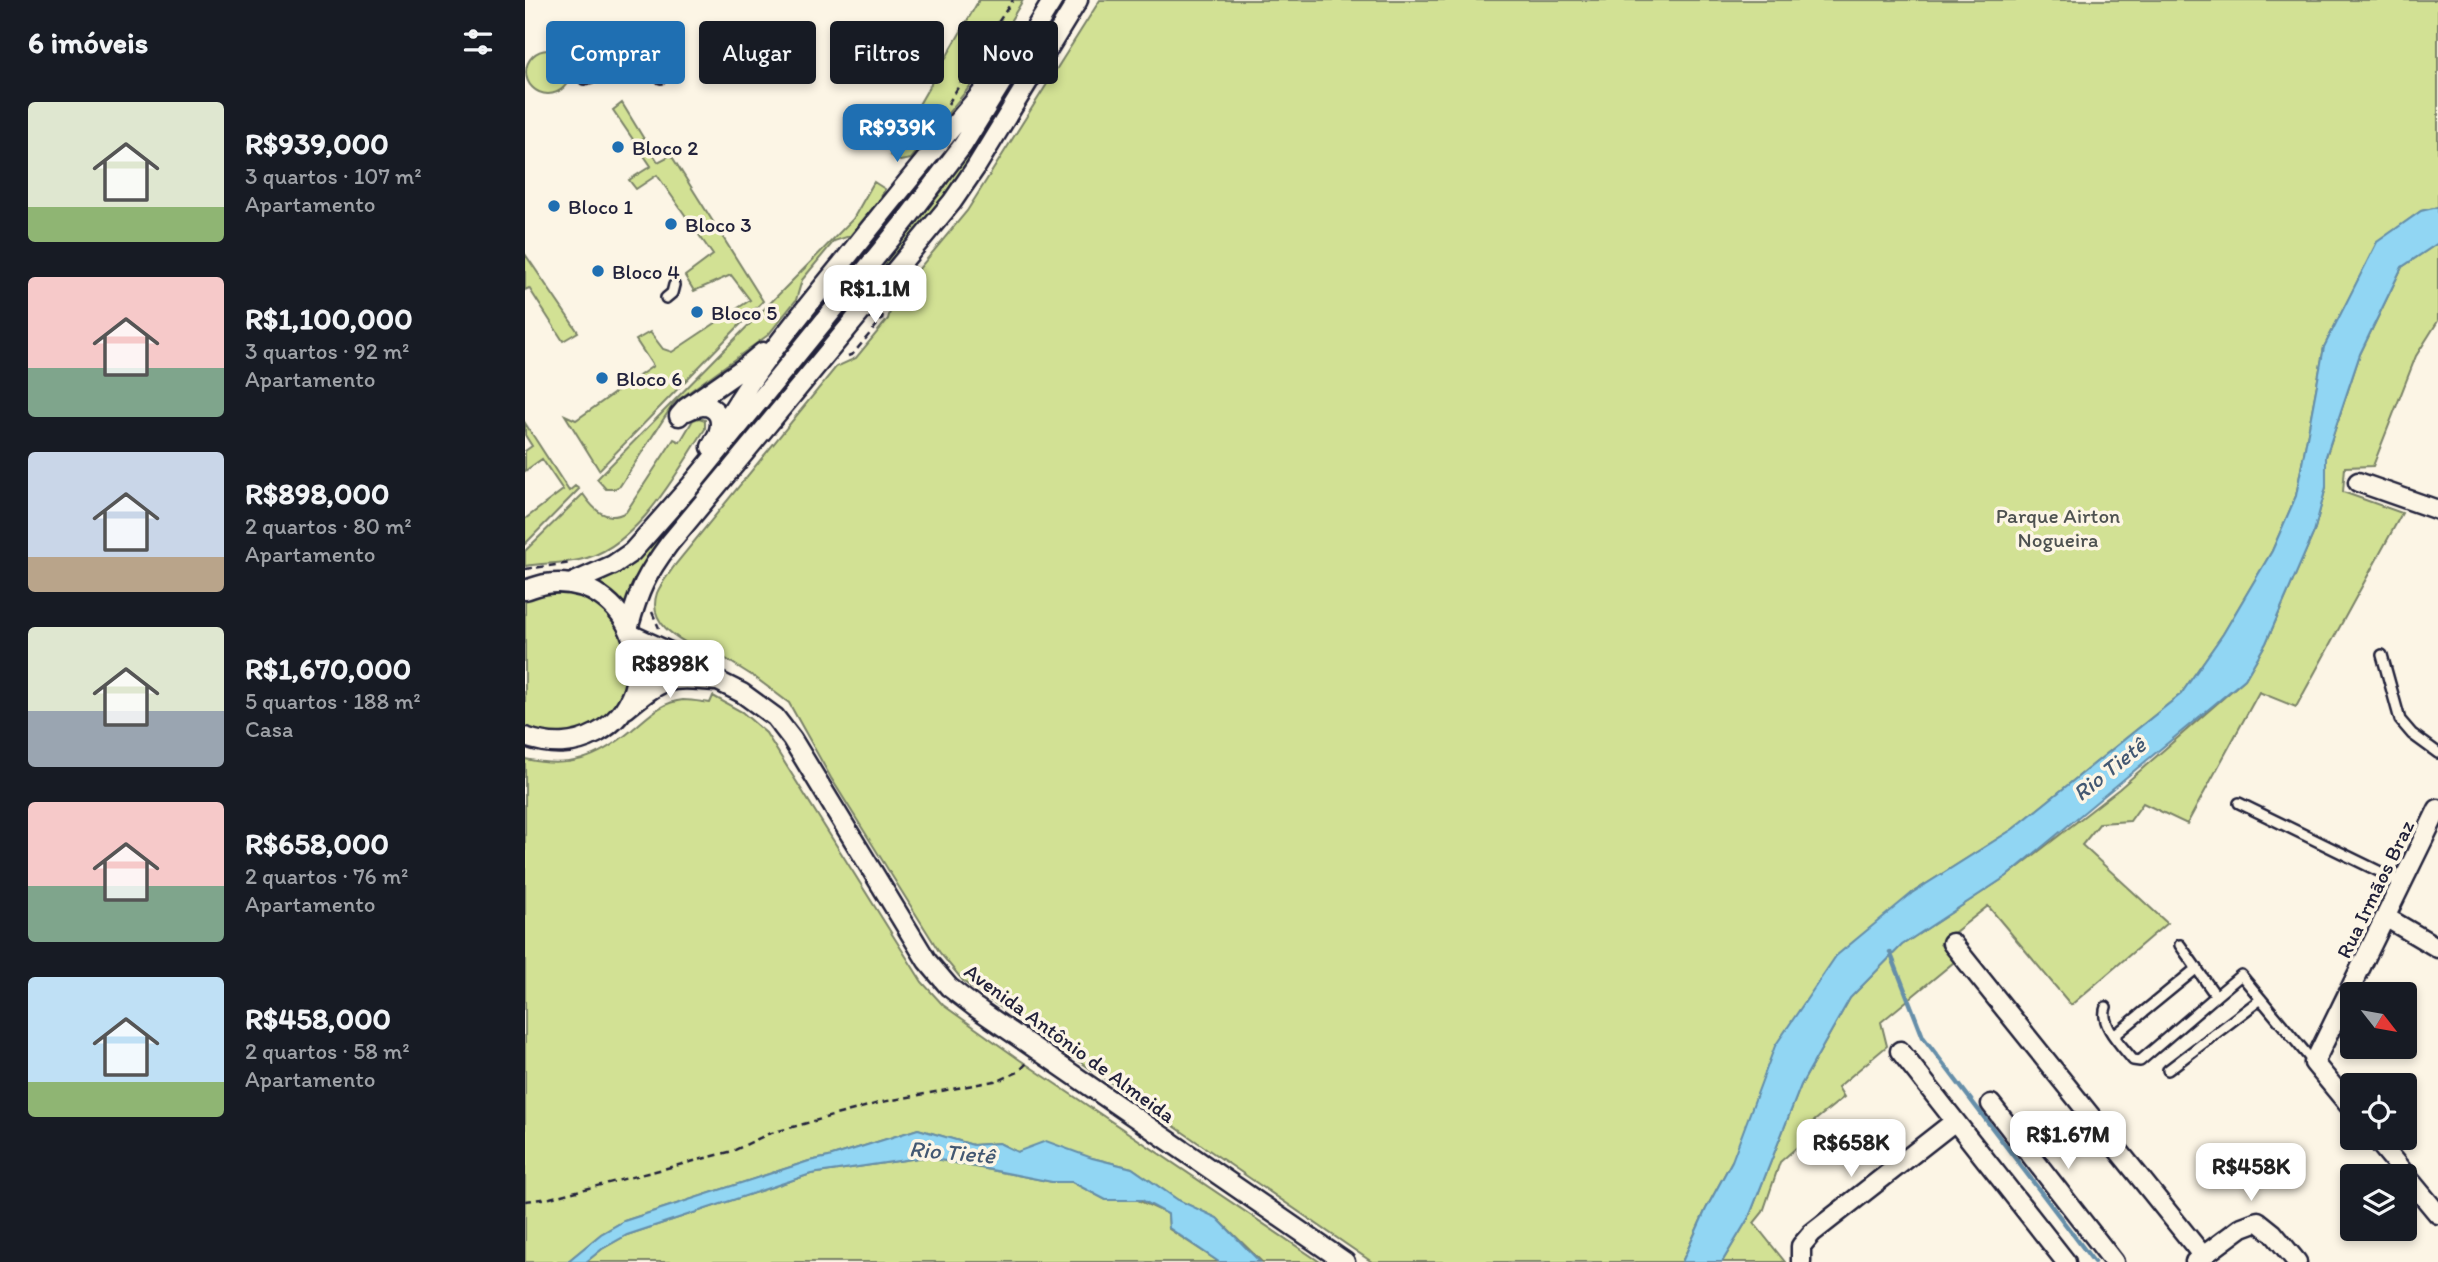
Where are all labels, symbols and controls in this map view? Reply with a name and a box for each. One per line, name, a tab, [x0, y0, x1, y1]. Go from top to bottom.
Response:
chip: Comprar	[546, 21, 685, 84]
chip: Alugar	[699, 21, 816, 84]
chip: Filtros	[830, 21, 944, 84]
chip: Novo	[958, 21, 1058, 84]
icon: filters	[459, 23, 497, 61]
text: 6 imóveis	[28, 24, 148, 61]
pin: R$939K	[840, 104, 954, 164]
text: R$939K	[859, 113, 935, 141]
text: R$939,000	[245, 125, 389, 162]
icon: home	[84, 130, 168, 214]
place label: Bloco 2	[632, 135, 698, 160]
marker: Bloco 2	[610, 139, 626, 155]
text: 3 quartos · 107 m²	[245, 162, 422, 190]
text: Apartamento	[245, 190, 376, 218]
place label: Bloco 1	[568, 194, 633, 219]
marker: Bloco 1	[546, 198, 562, 214]
place label: Bloco 3	[685, 212, 752, 237]
marker: Bloco 3	[663, 216, 679, 232]
place label: Bloco 4	[612, 259, 680, 284]
marker: Bloco 4	[590, 263, 606, 279]
pin: R$1.1M	[818, 266, 932, 325]
text: R$1.1M	[839, 274, 911, 302]
text: R$1,100,000	[245, 300, 413, 337]
place label: Bloco 5	[711, 300, 777, 325]
marker: Bloco 5	[689, 304, 705, 320]
icon: home	[84, 305, 168, 389]
text: 3 quartos · 92 m²	[245, 337, 409, 365]
text: Apartamento	[245, 365, 376, 393]
place label: Bloco 6	[616, 366, 682, 391]
marker: Bloco 6	[594, 370, 610, 386]
text: R$898,000	[245, 475, 389, 512]
icon: home	[84, 480, 168, 564]
park label: Parque Airton Nogueira	[1996, 503, 2120, 552]
text: 2 quartos · 80 m²	[245, 512, 412, 540]
text: Apartamento	[245, 540, 376, 568]
pin: R$898K	[613, 640, 727, 700]
text: R$898K	[631, 649, 709, 677]
text: R$1,670,000	[245, 650, 411, 687]
icon: home	[84, 655, 168, 739]
text: 5 quartos · 188 m²	[245, 687, 421, 715]
text: Casa	[245, 715, 293, 743]
water label: Rio Tietê	[2067, 730, 2153, 807]
street label: Rua Irmãos Braz	[2331, 815, 2419, 962]
text: R$658,000	[245, 825, 389, 862]
icon: home	[84, 830, 168, 914]
text: 2 quartos · 76 m²	[245, 862, 408, 890]
text: Apartamento	[245, 890, 376, 918]
street label: Avenida Antônio de Almeida	[960, 958, 1180, 1128]
north arrow	[2340, 982, 2417, 1059]
map controls	[2340, 982, 2417, 1241]
text: R$458,000	[245, 1000, 391, 1037]
icon: home	[84, 1005, 168, 1089]
text: 2 quartos · 58 m²	[245, 1037, 410, 1065]
text: Apartamento	[245, 1065, 376, 1093]
button: locate	[2340, 1073, 2417, 1150]
pin: R$1.67M	[2003, 1112, 2133, 1171]
pin: R$658K	[1794, 1120, 1908, 1179]
text: R$1.67M	[2026, 1120, 2110, 1148]
text: R$658K	[1813, 1128, 1889, 1156]
water label: Rio Tietê	[908, 1134, 998, 1170]
pin: R$458K	[2194, 1144, 2308, 1203]
text: R$458K	[2212, 1152, 2290, 1180]
button: layers	[2340, 1164, 2417, 1241]

